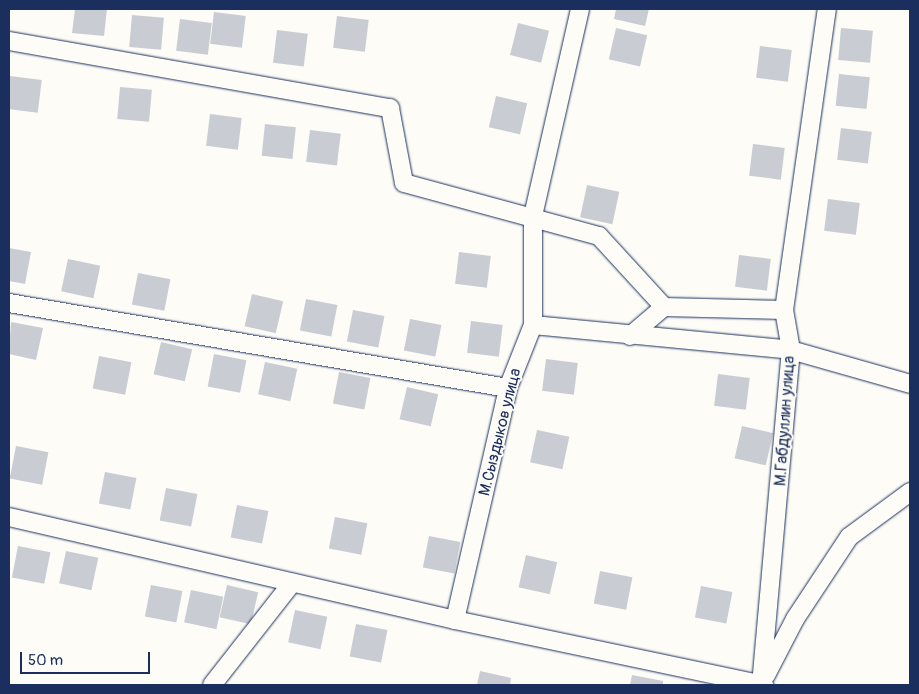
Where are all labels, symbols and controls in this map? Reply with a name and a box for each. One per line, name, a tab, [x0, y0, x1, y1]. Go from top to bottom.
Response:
street label: М.Габдуллин улица	[771, 355, 799, 487]
street label: М.Сыздыков улица	[475, 366, 525, 498]
scale bar	[22, 642, 152, 674]
text: 50 m	[28, 651, 63, 670]

